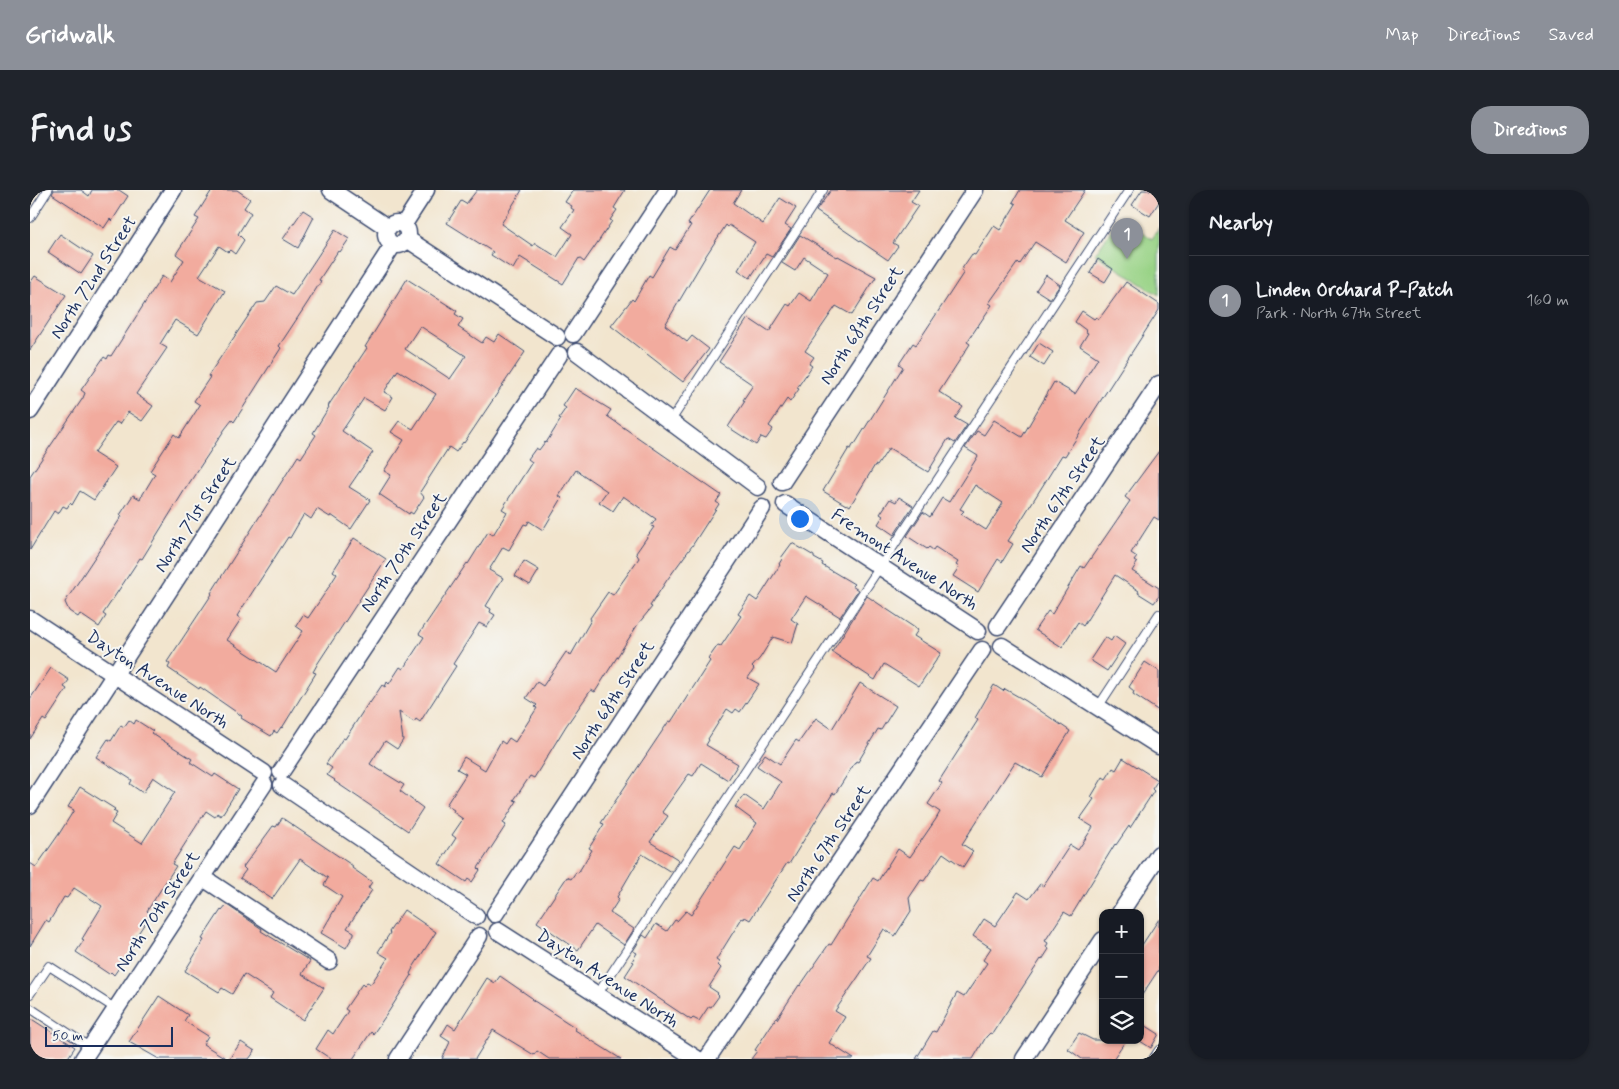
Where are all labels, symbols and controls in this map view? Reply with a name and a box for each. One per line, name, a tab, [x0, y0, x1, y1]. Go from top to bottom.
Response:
text: Gridwalk	[25, 20, 115, 51]
text: Map	[1386, 23, 1419, 47]
text: Directions	[1447, 23, 1521, 47]
text: Saved	[1549, 23, 1594, 47]
button: Directions	[1471, 106, 1589, 154]
text: Find us	[30, 107, 132, 153]
text: Nearby	[1209, 209, 1273, 237]
street label: North 72nd Street	[45, 211, 143, 344]
pin: 1	[1111, 218, 1143, 259]
street label: North 68th Street	[814, 261, 910, 390]
text: Linden Orchard P-Patch	[1256, 278, 1453, 303]
text: 1	[1221, 290, 1229, 311]
text: 160 m	[1526, 290, 1569, 311]
text: Park · North 67th Street	[1256, 303, 1421, 324]
street label: North 67th Street	[1015, 431, 1111, 558]
street label: North 71st Street	[149, 451, 243, 577]
street label: North 70th Street	[355, 488, 453, 617]
street label: Fremont Avenue North	[826, 503, 983, 616]
your location	[787, 506, 813, 532]
street label: Dayton Avenue North	[82, 625, 233, 735]
street label: North 68th Street	[565, 636, 661, 765]
street label: North 67th Street	[781, 780, 877, 907]
street label: North 70th Street	[110, 846, 206, 977]
map controls	[1099, 909, 1144, 1044]
button: +	[1099, 909, 1144, 954]
street label: Dayton Avenue North	[532, 924, 683, 1034]
button: −	[1099, 954, 1144, 999]
button: layers	[1099, 999, 1144, 1044]
scale bar	[45, 1024, 172, 1047]
text: 50 m	[52, 1027, 83, 1045]

